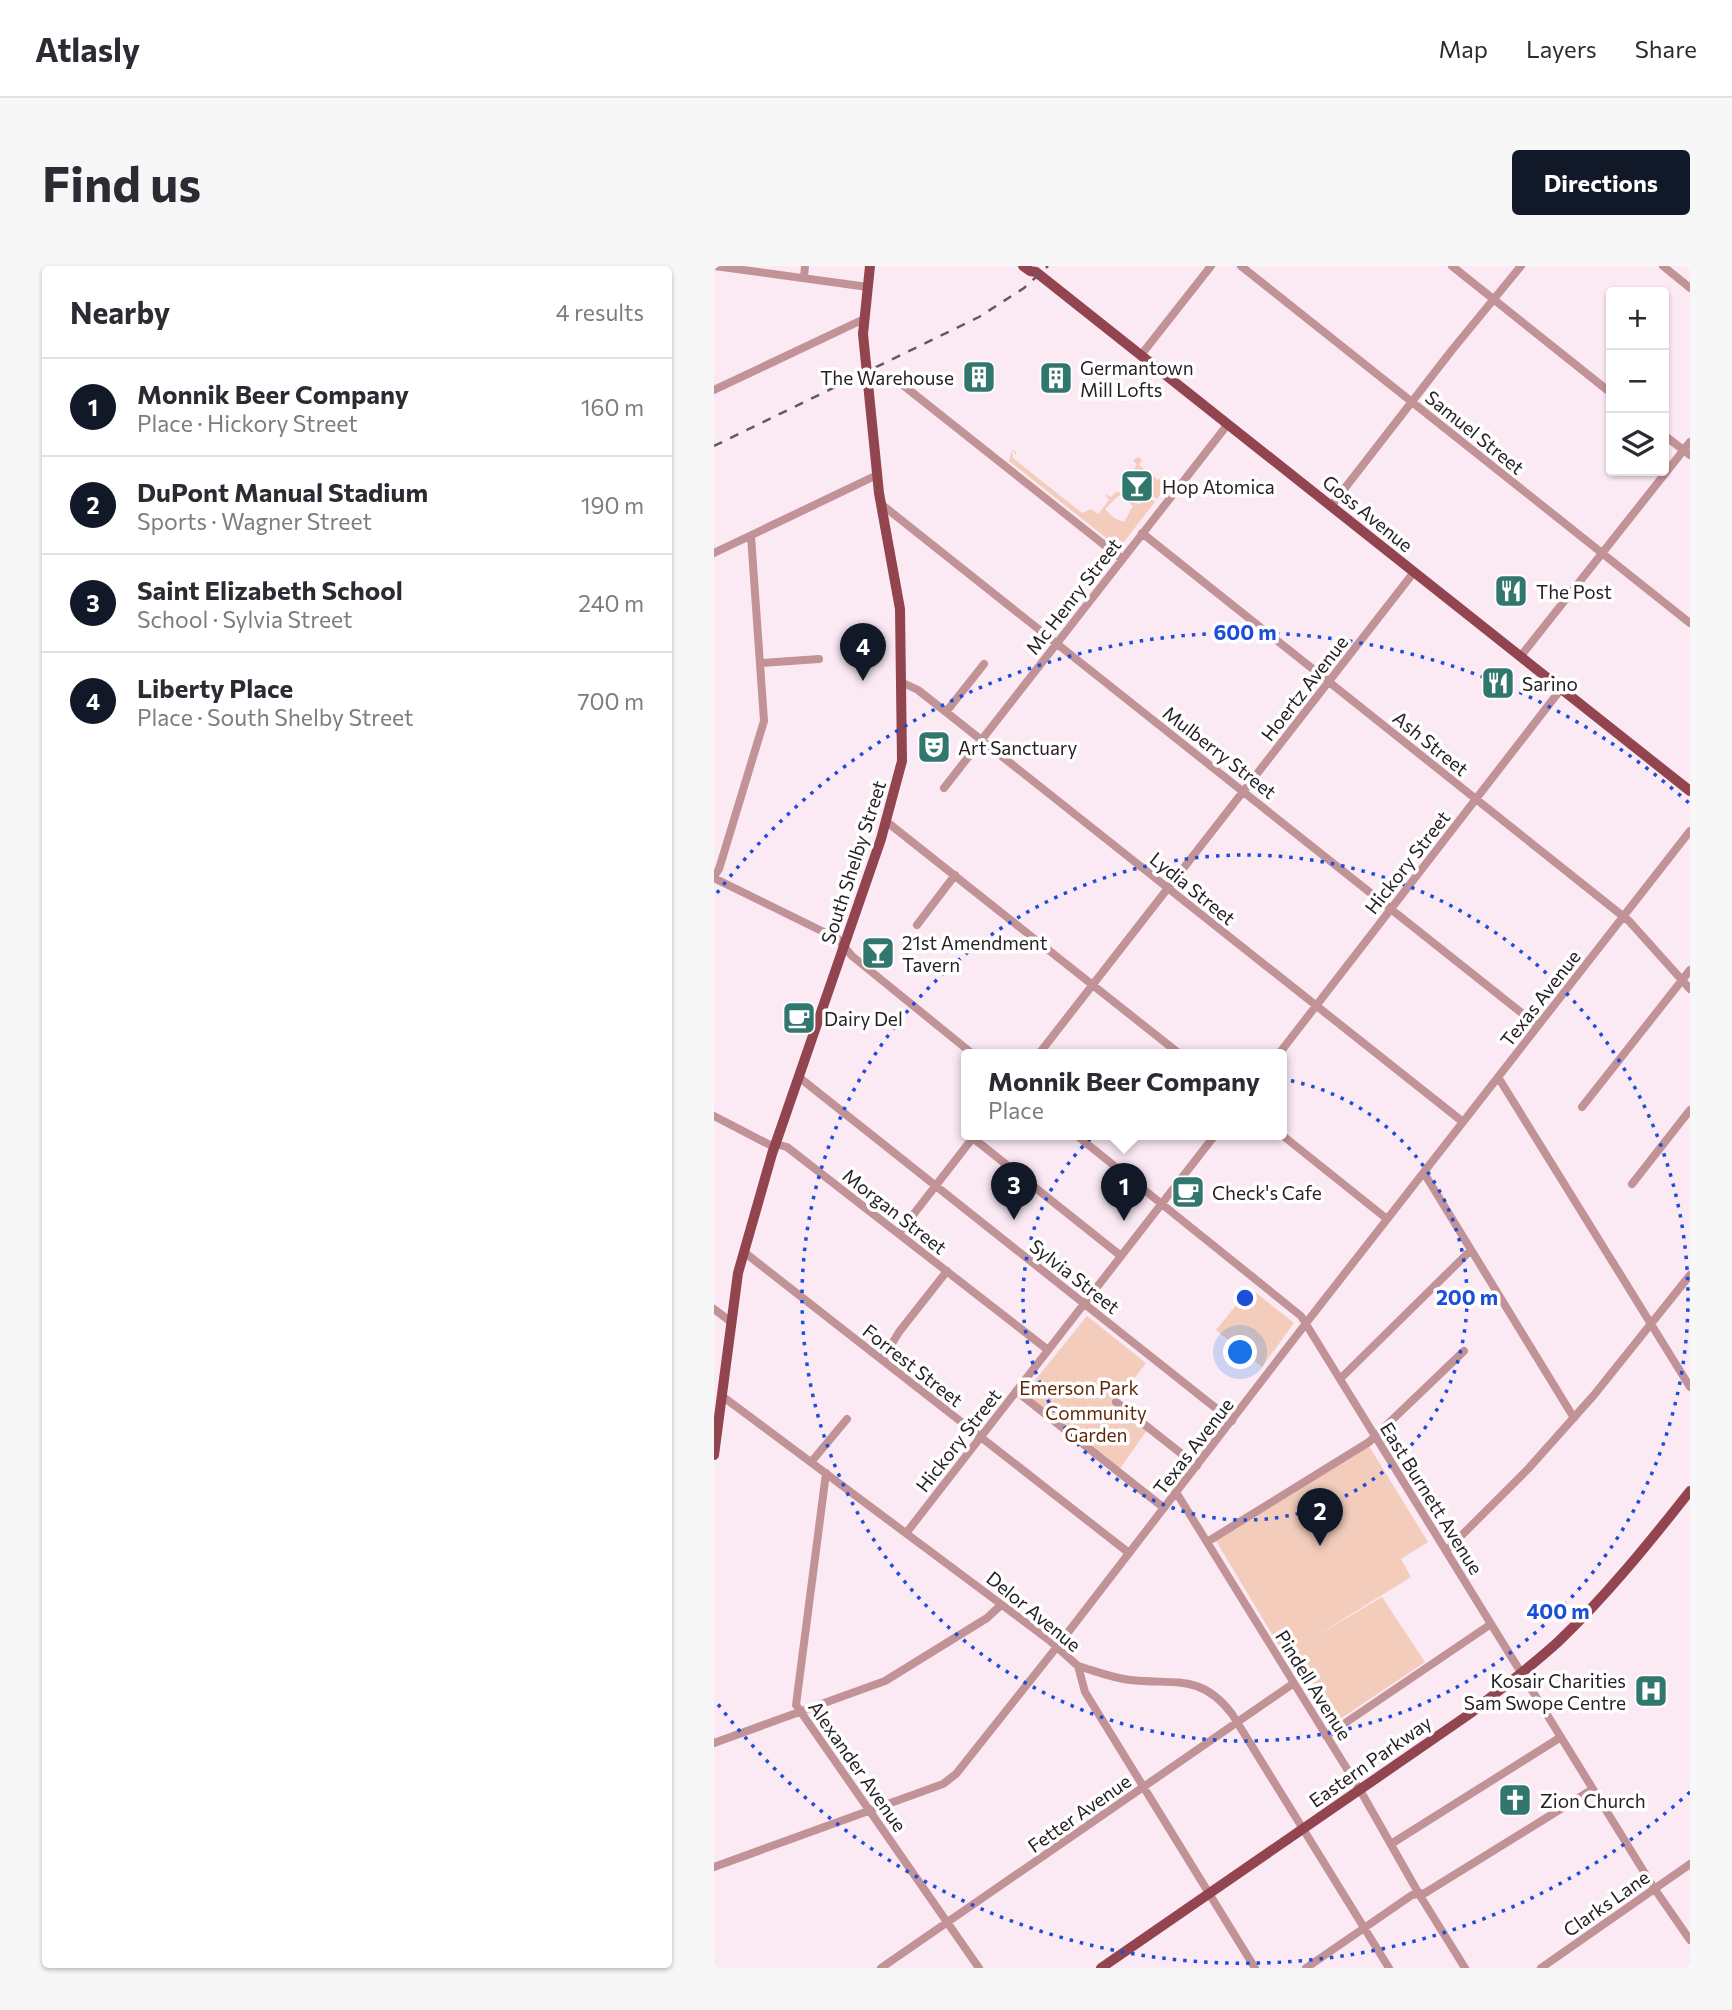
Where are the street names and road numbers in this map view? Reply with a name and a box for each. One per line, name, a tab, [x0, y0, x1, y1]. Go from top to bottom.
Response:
street label: Samuel Street	[1421, 385, 1529, 479]
street label: Goss Avenue	[1318, 470, 1418, 556]
street label: Mc Henry Street	[1021, 533, 1126, 659]
street label: Hoertz Avenue	[1256, 631, 1352, 745]
street label: Mulberry Street	[1159, 701, 1281, 803]
street label: Ash Street	[1389, 706, 1473, 780]
street label: South Shelby Street	[816, 777, 890, 947]
street label: Hickory Street	[1360, 806, 1455, 918]
street label: Lydia Street	[1146, 847, 1240, 929]
street label: Texas Avenue	[1495, 945, 1585, 1051]
street label: Morgan Street	[839, 1163, 952, 1259]
street label: Sylvia Street	[1026, 1234, 1125, 1318]
street label: Forrest Street	[858, 1319, 968, 1411]
street label: Hickory Street	[911, 1384, 1006, 1496]
street label: Texas Avenue	[1148, 1393, 1238, 1499]
street label: East Burnett Avenue	[1376, 1418, 1488, 1578]
street label: Delor Avenue	[982, 1566, 1086, 1656]
street label: Pindell Avenue	[1271, 1626, 1357, 1744]
street label: Alexander Avenue	[804, 1696, 912, 1836]
street label: Eastern Parkway	[1304, 1710, 1436, 1812]
street label: Fetter Avenue	[1023, 1769, 1135, 1857]
street label: Clarks Lane	[1559, 1865, 1653, 1941]

